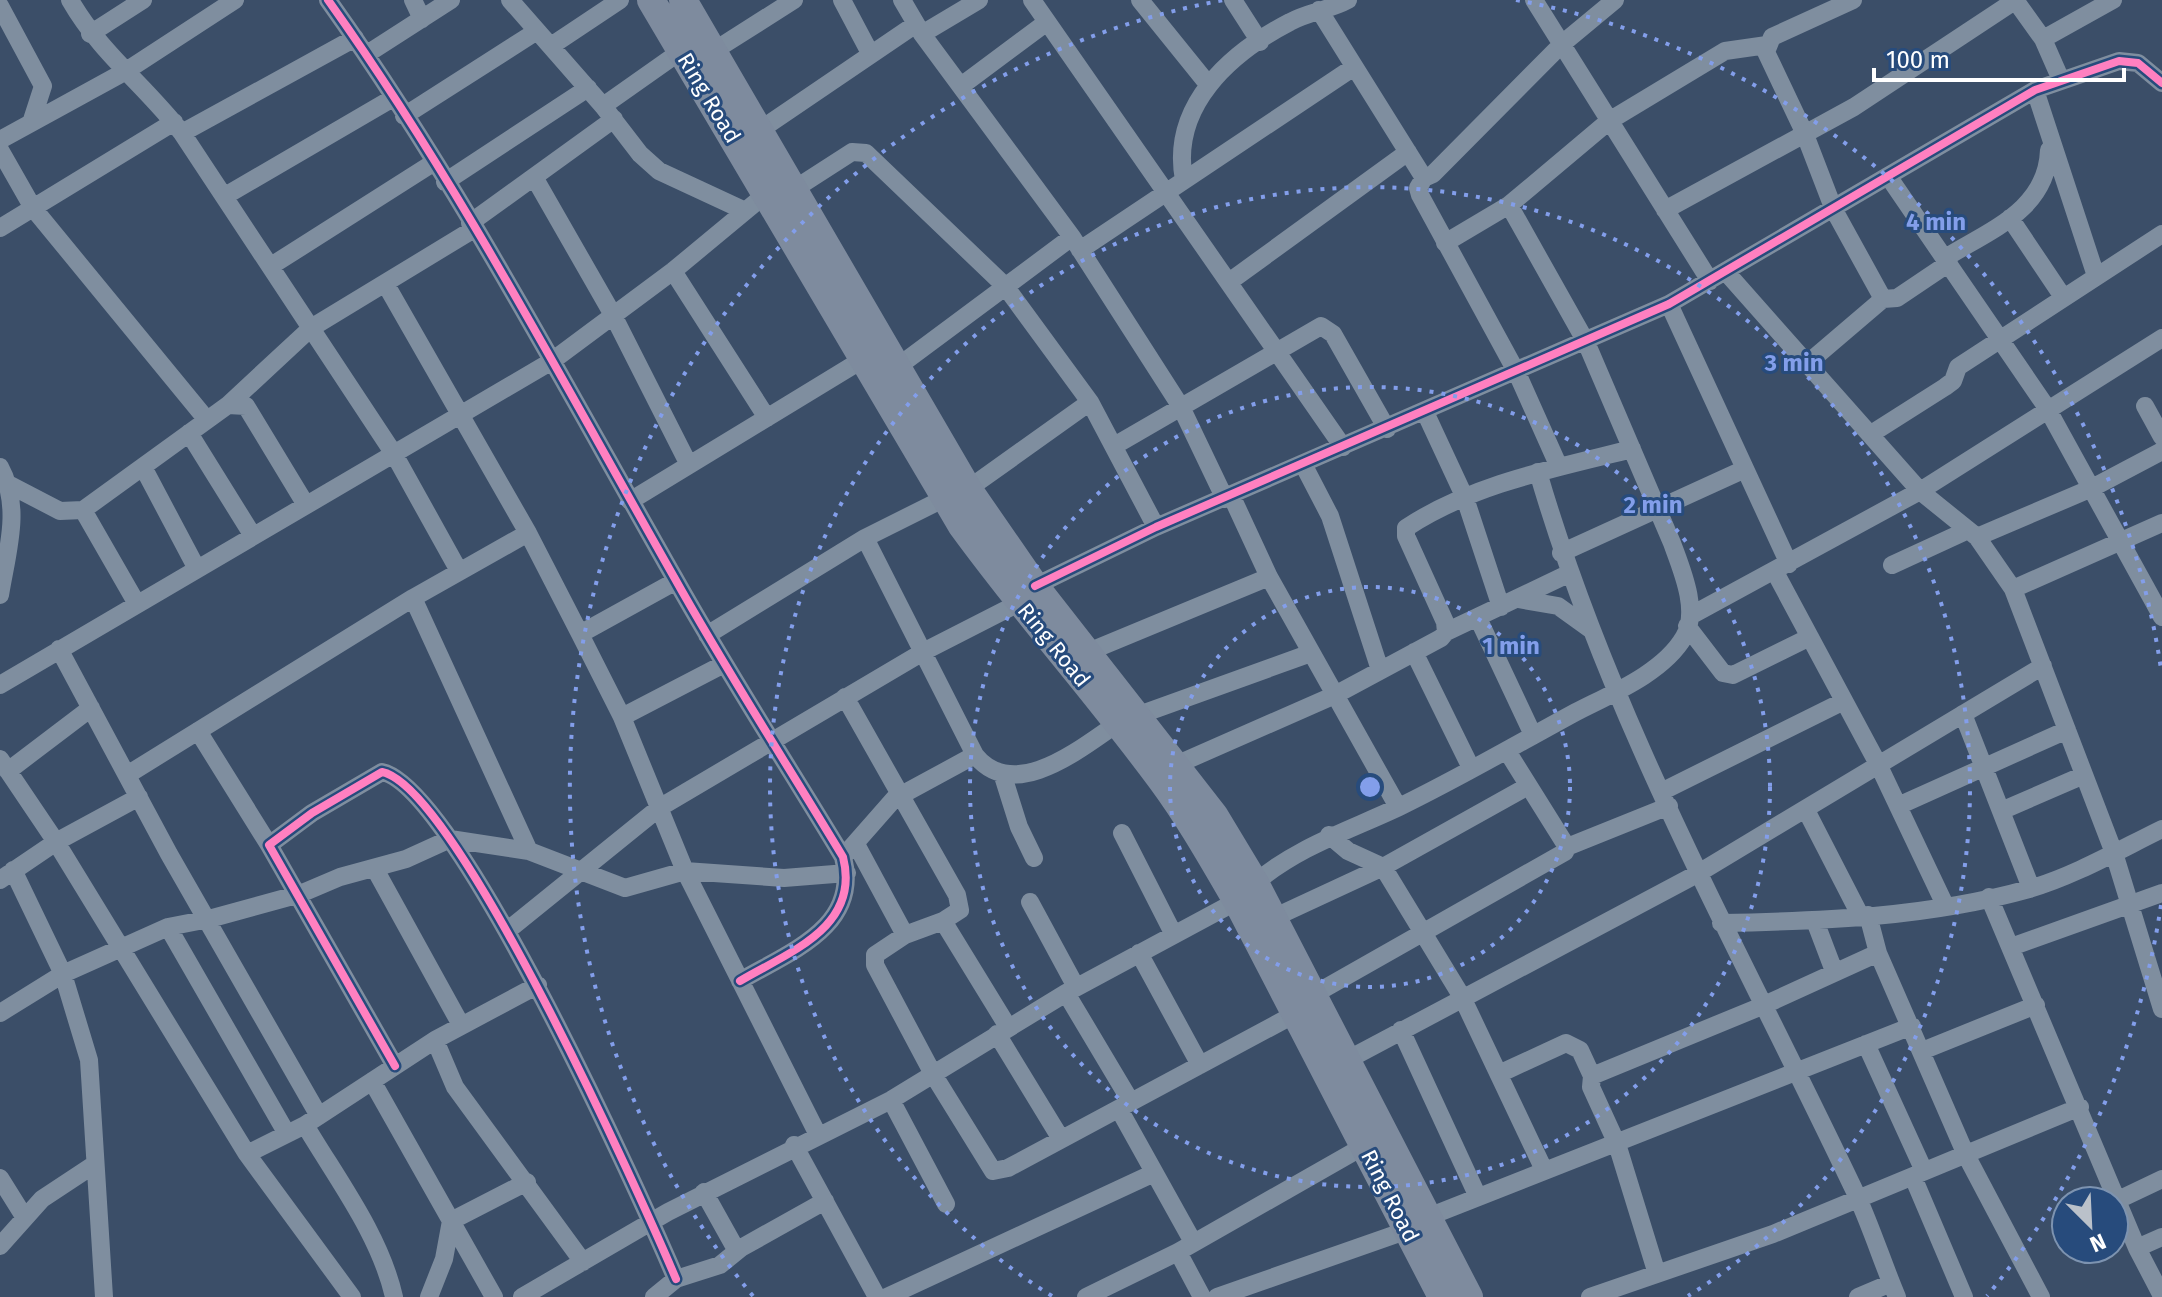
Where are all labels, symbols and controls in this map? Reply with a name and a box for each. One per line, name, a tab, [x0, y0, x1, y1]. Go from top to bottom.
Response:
scale bar	[1874, 32, 2124, 82]
text: 100 m	[1886, 46, 1950, 74]
street label: Ring Road	[672, 48, 746, 148]
text: 4 min	[1906, 208, 1966, 236]
text: 3 min	[1763, 349, 1824, 377]
text: 2 min	[1624, 491, 1683, 519]
street label: Ring Road	[1012, 597, 1096, 693]
text: 1 min	[1482, 632, 1540, 660]
centre of rings	[1356, 773, 1384, 801]
street label: Ring Road	[1355, 1145, 1425, 1247]
north arrow	[2050, 1185, 2130, 1265]
text: N	[2086, 1228, 2110, 1258]

